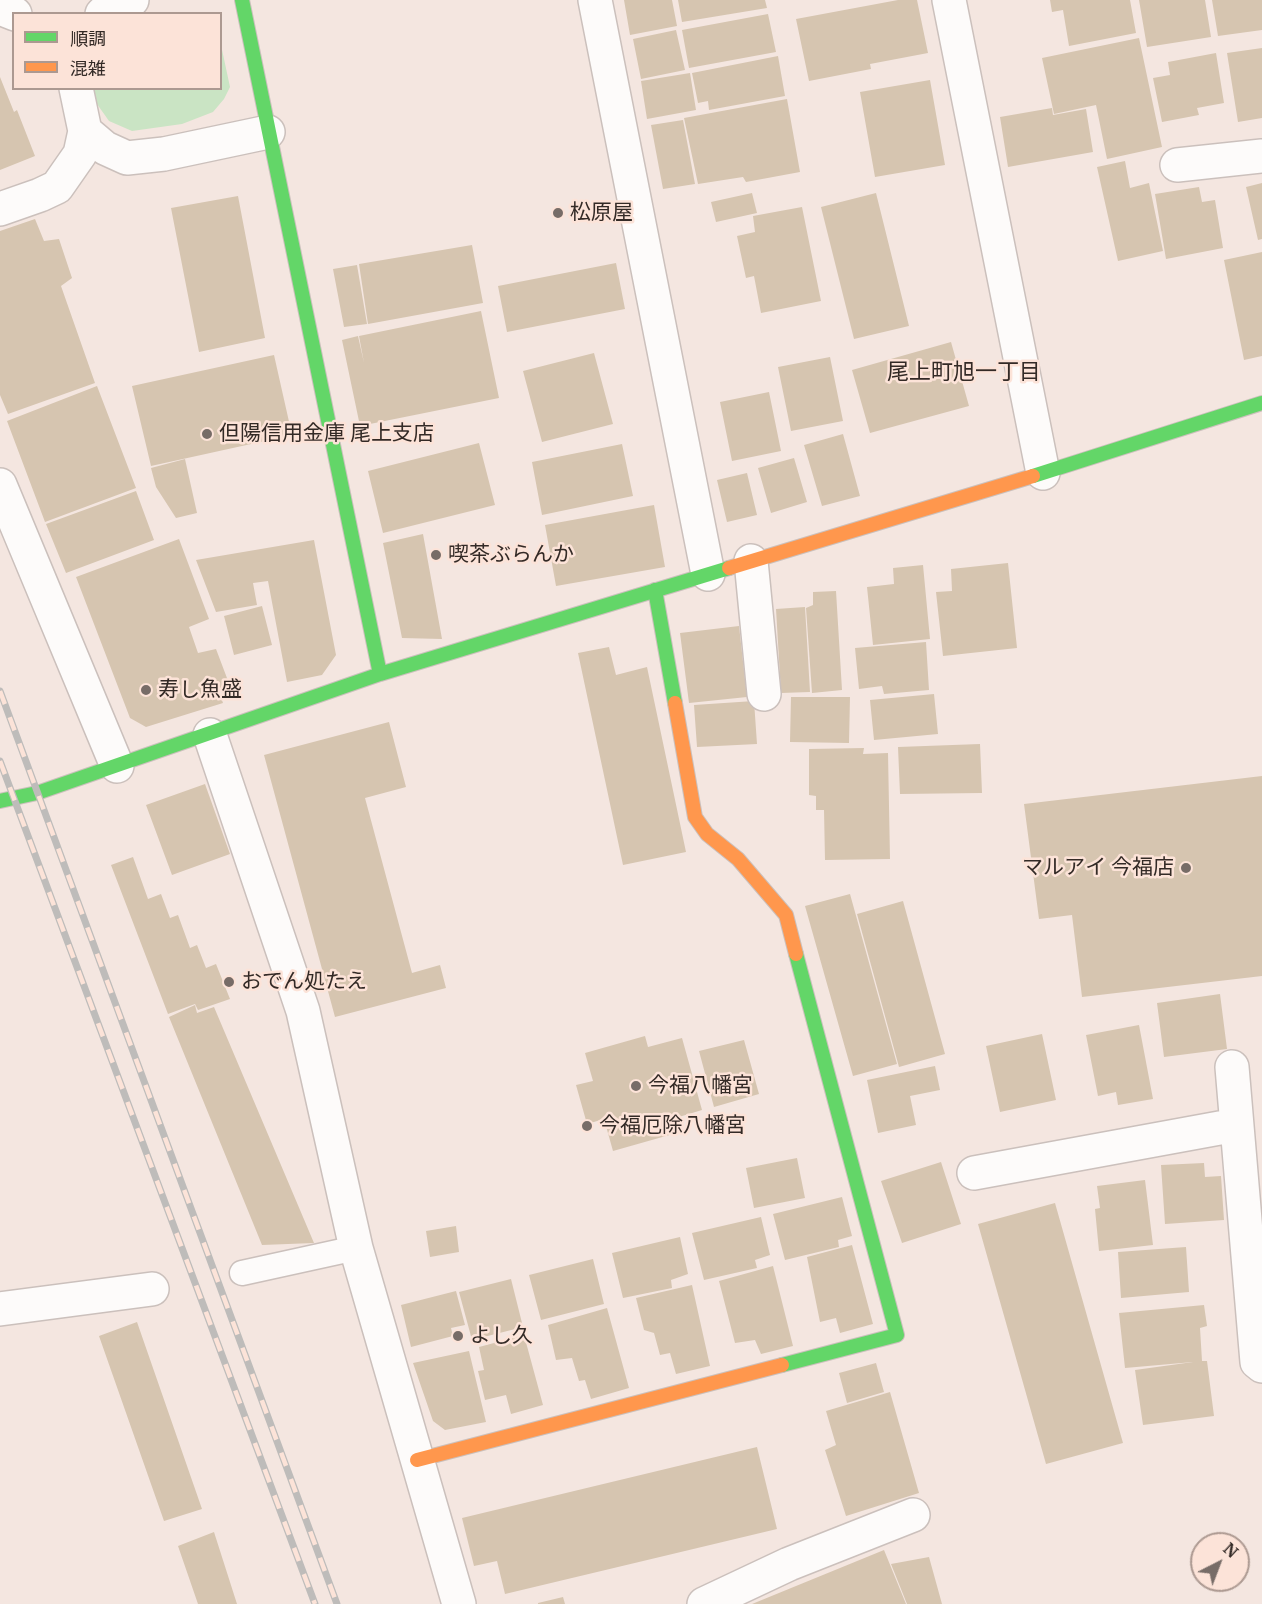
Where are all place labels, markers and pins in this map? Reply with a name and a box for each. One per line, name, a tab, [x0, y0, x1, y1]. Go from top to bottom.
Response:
place label: 松原屋	[570, 200, 633, 226]
marker: 松原屋	[551, 206, 565, 220]
place label: 但陽信用金庫 尾上支店	[219, 421, 434, 447]
marker: 但陽信用金庫 尾上支店	[200, 427, 214, 441]
place label: 喫茶ぶらんか	[448, 542, 574, 568]
marker: 喫茶ぶらんか	[429, 548, 443, 562]
place label: 寿し魚盛	[158, 677, 242, 703]
marker: 寿し魚盛	[139, 683, 153, 697]
place label: マルアイ 今福店	[1022, 855, 1174, 881]
marker: マルアイ 今福店	[1179, 861, 1193, 875]
place label: おでん処たえ	[241, 969, 367, 995]
marker: おでん処たえ	[222, 975, 236, 989]
place label: 今福八幡宮	[648, 1073, 753, 1099]
marker: 今福八幡宮	[629, 1079, 643, 1093]
place label: 今福厄除八幡宮	[599, 1113, 746, 1139]
marker: 今福厄除八幡宮	[580, 1119, 594, 1133]
place label: よし久	[470, 1323, 533, 1349]
marker: よし久	[451, 1329, 465, 1343]

